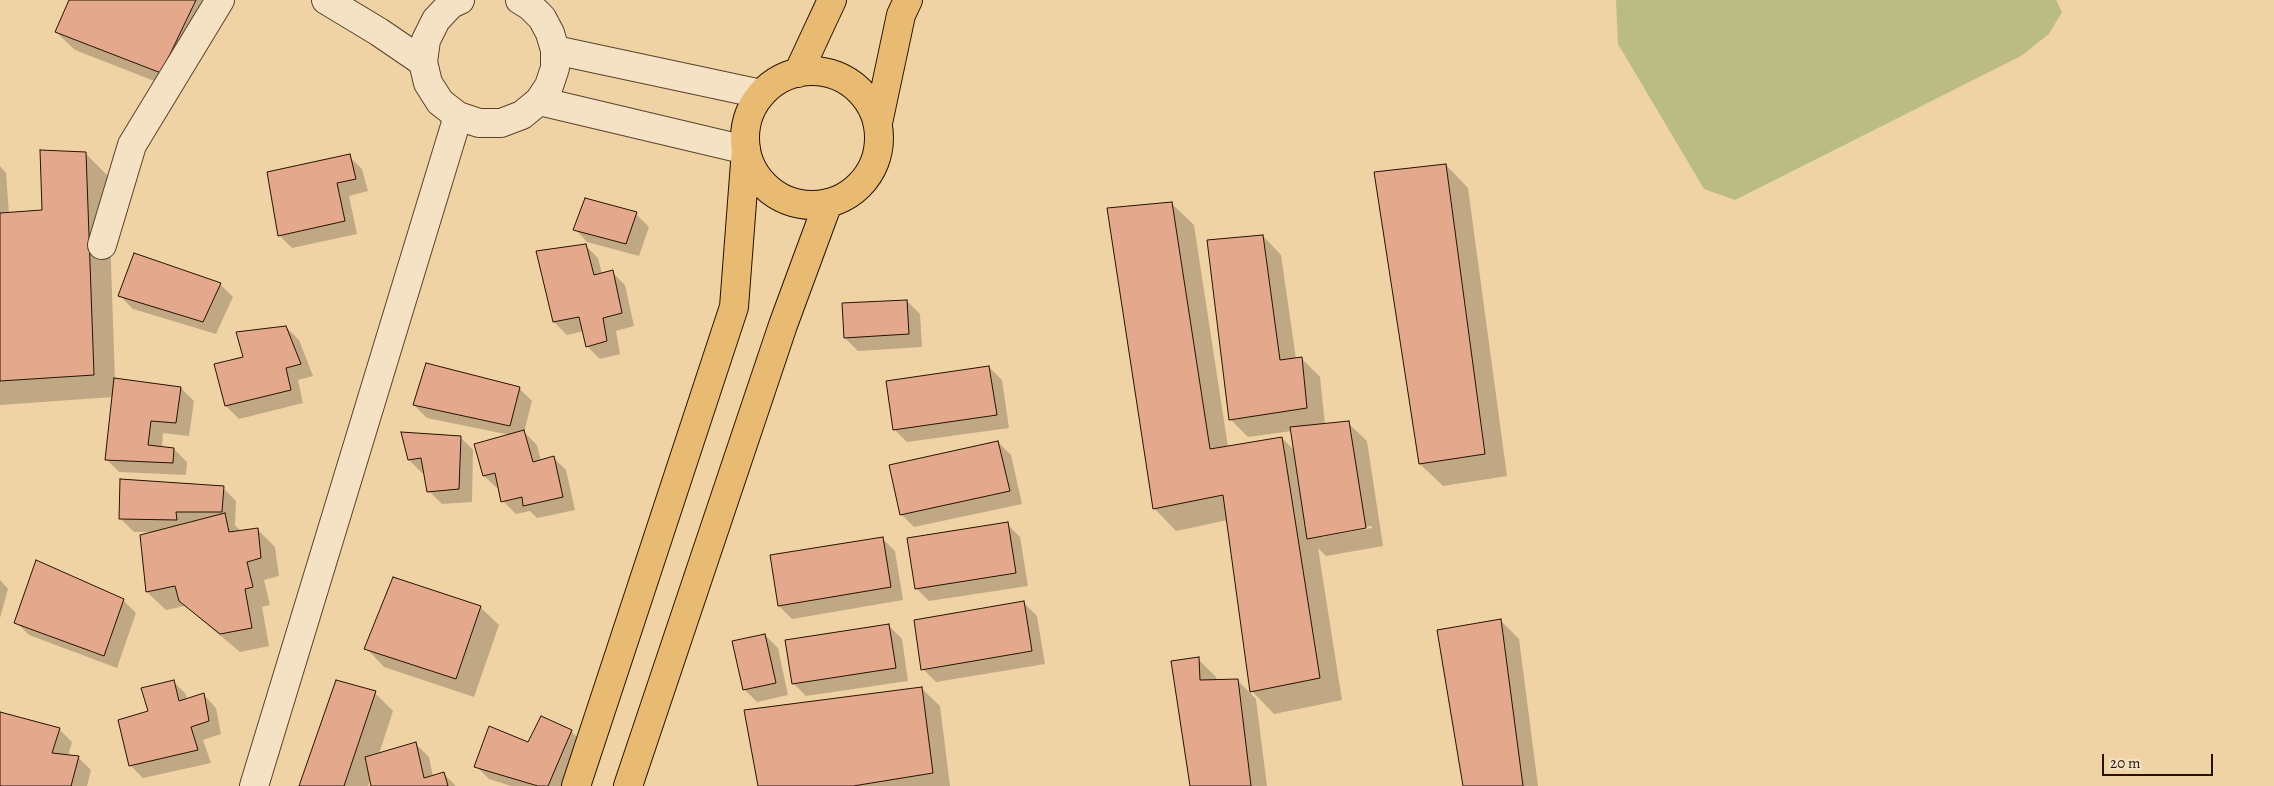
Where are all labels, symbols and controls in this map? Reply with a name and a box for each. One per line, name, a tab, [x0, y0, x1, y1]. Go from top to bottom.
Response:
scale bar	[2104, 744, 2215, 776]
text: 20 m	[2110, 753, 2141, 773]

